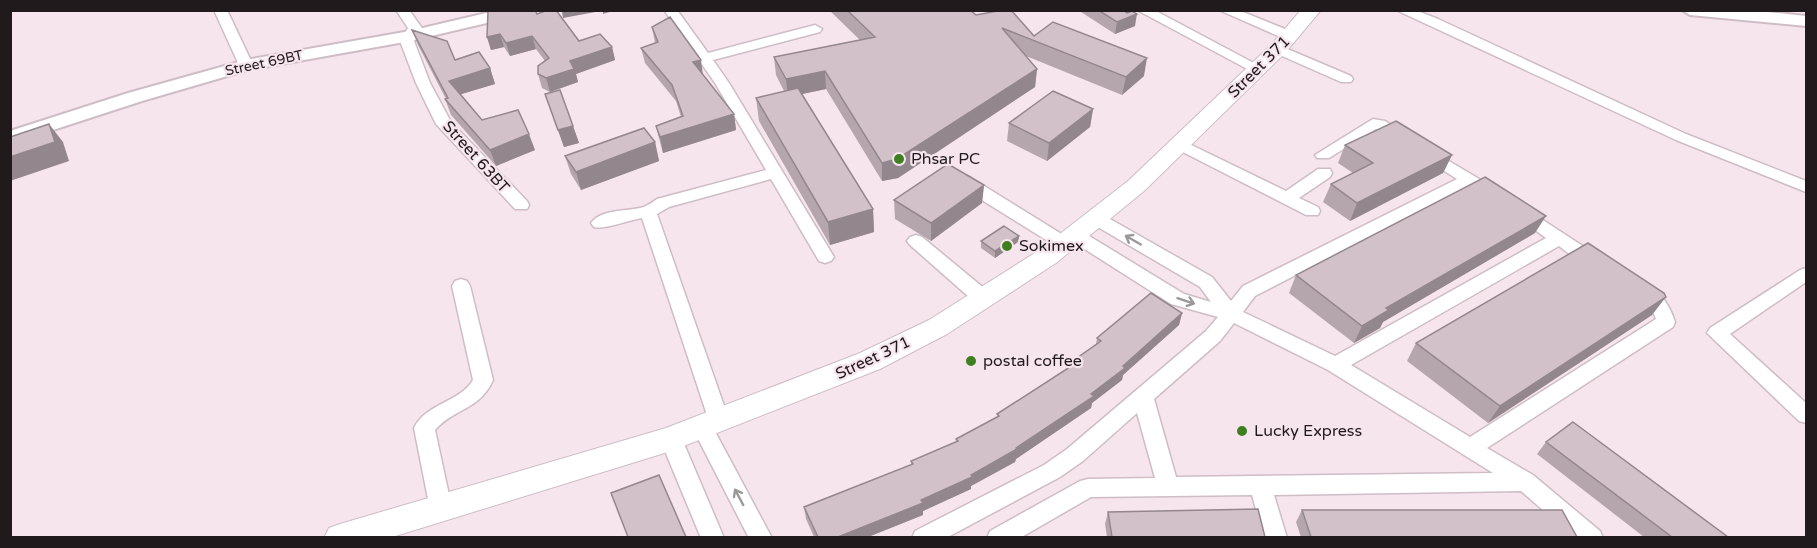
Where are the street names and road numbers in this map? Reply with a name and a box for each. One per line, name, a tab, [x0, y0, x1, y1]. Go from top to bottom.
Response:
street label: Street 371	[1224, 32, 1294, 102]
street label: Street 69BT	[224, 46, 305, 80]
street label: Street 63BT	[438, 117, 514, 197]
street label: Street 371	[833, 332, 913, 384]

